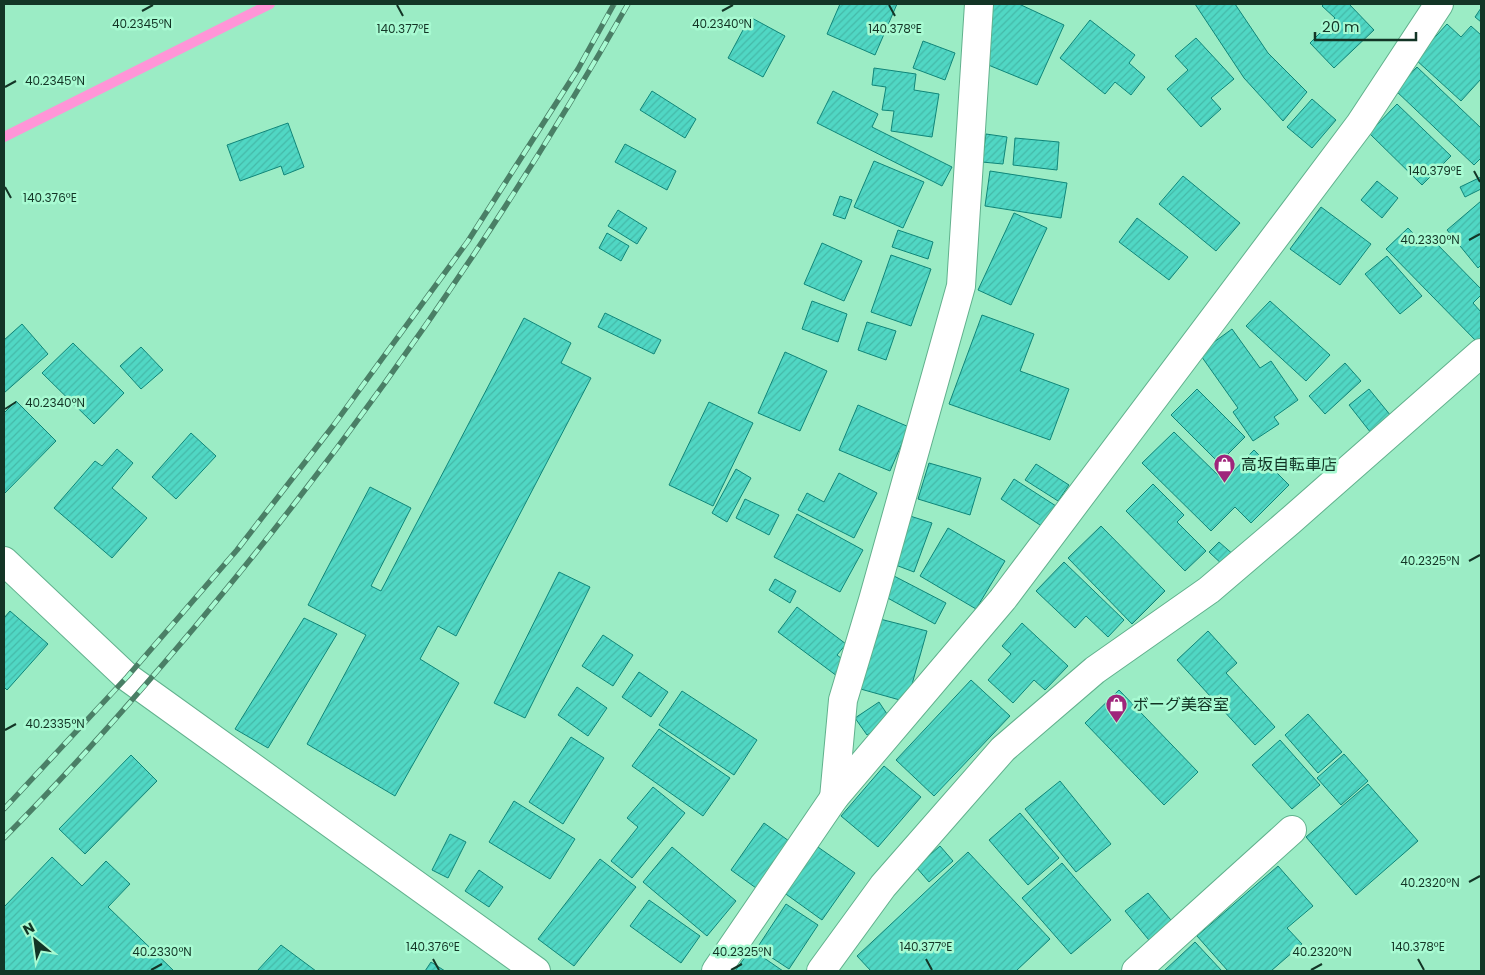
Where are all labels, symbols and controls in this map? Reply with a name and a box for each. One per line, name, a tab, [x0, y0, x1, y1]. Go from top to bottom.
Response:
scale bar	[1315, 10, 1416, 42]
text: 40.2345°N	[112, 15, 172, 32]
text: 40.2340°N	[692, 15, 752, 32]
text: 20 m	[1322, 16, 1360, 37]
text: 140.377°E	[377, 20, 429, 37]
text: 140.378°E	[868, 20, 922, 37]
text: 40.2345°N	[25, 72, 85, 89]
text: 140.379°E	[1408, 162, 1462, 179]
text: 140.376°E	[23, 189, 77, 206]
text: 40.2330°N	[1400, 231, 1460, 248]
text: 40.2340°N	[25, 394, 85, 411]
shop icon: 高坂自転車店	[1213, 452, 1237, 483]
place label: 高坂自転車店	[1241, 453, 1337, 476]
text: 40.2325°N	[1400, 552, 1460, 569]
shop icon: ボーグ美容室	[1105, 692, 1129, 723]
place label: ボーグ美容室	[1133, 693, 1229, 716]
text: 40.2335°N	[25, 715, 85, 732]
text: 40.2320°N	[1400, 874, 1460, 891]
north arrow	[10, 915, 60, 965]
text: N	[19, 917, 38, 940]
text: 140.376°E	[406, 938, 460, 955]
text: 140.377°E	[900, 938, 952, 955]
text: 140.378°E	[1391, 938, 1445, 955]
text: 40.2330°N	[132, 943, 192, 960]
text: 40.2325°N	[712, 943, 772, 960]
text: 40.2320°N	[1292, 943, 1352, 960]

